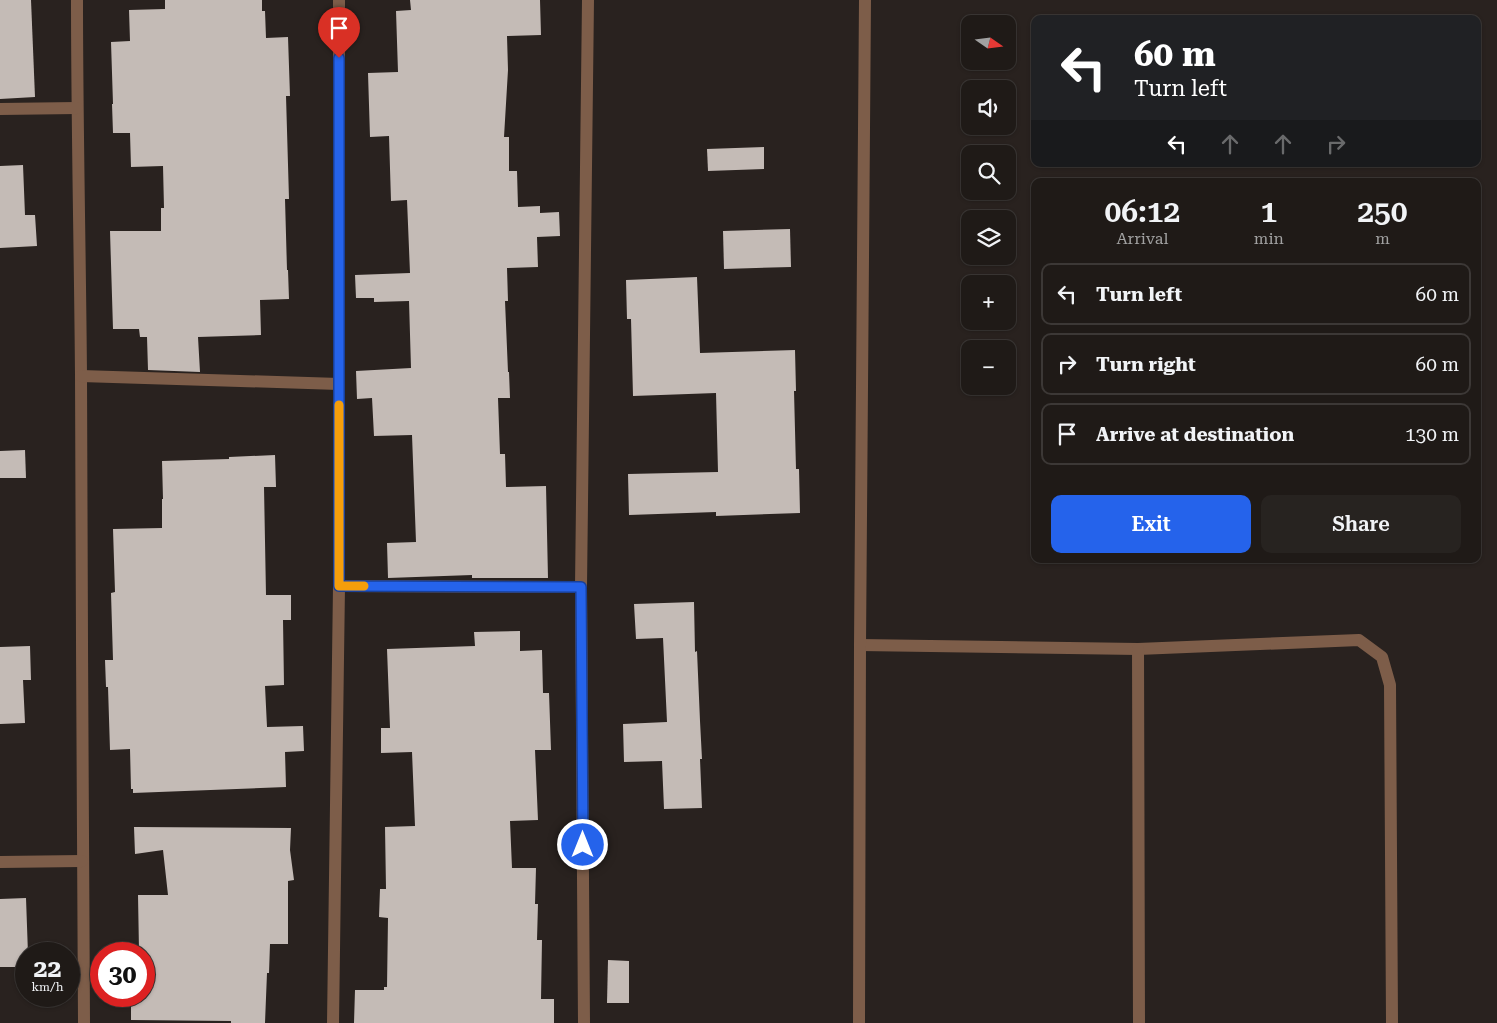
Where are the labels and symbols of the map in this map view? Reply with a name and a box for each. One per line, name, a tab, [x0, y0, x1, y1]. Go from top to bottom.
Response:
pin	[318, 7, 360, 58]
north arrow	[961, 15, 1016, 70]
position arrow	[556, 818, 608, 870]
speed limit sign: 30	[90, 942, 155, 1007]

